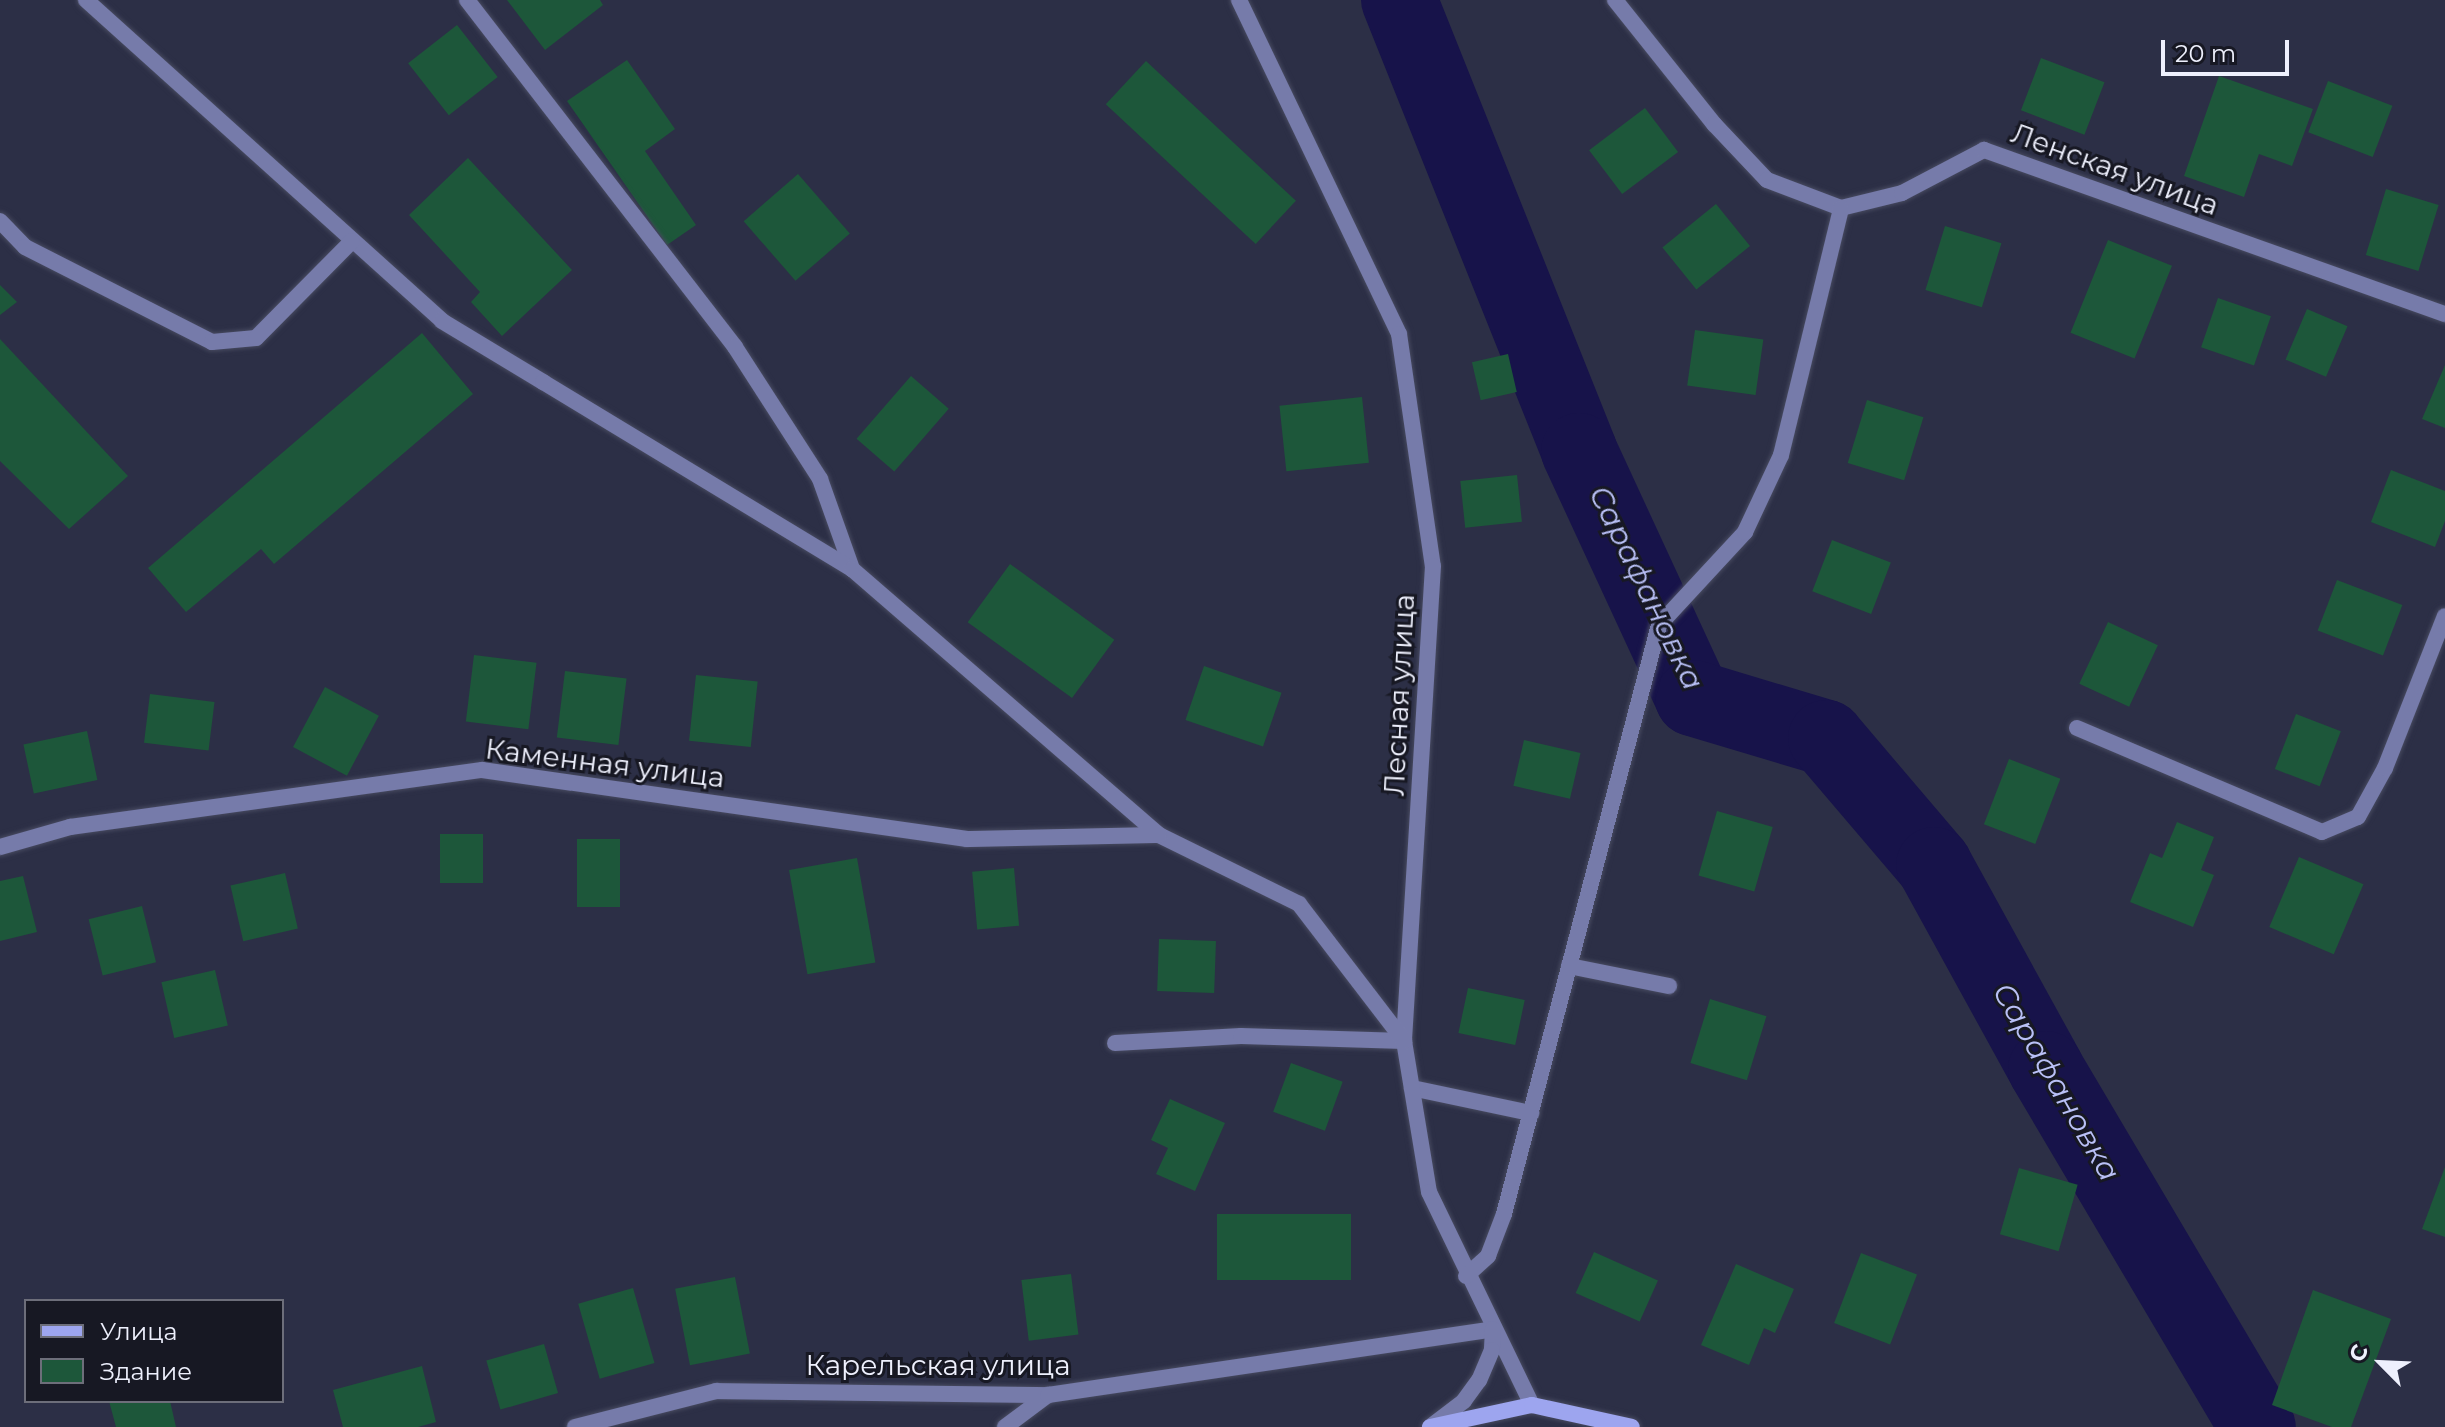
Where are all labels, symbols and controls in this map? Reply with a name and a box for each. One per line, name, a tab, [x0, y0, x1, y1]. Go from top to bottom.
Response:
scale bar	[2165, 24, 2293, 74]
text: 20 m	[2175, 39, 2236, 68]
street label: Ленская улица	[2007, 116, 2223, 222]
water label: Сарафановка	[1581, 480, 1711, 696]
street label: Лесная улица	[1377, 593, 1421, 797]
street label: Каменная улица	[483, 732, 727, 794]
water label: Сарафановка	[1985, 977, 2127, 1187]
legend	[24, 1299, 284, 1403]
text: Улица	[100, 1317, 178, 1346]
north arrow	[2341, 1323, 2421, 1403]
text: С	[2343, 1340, 2374, 1366]
street label: Карельская улица	[806, 1348, 1070, 1382]
text: Здание	[100, 1357, 192, 1386]

